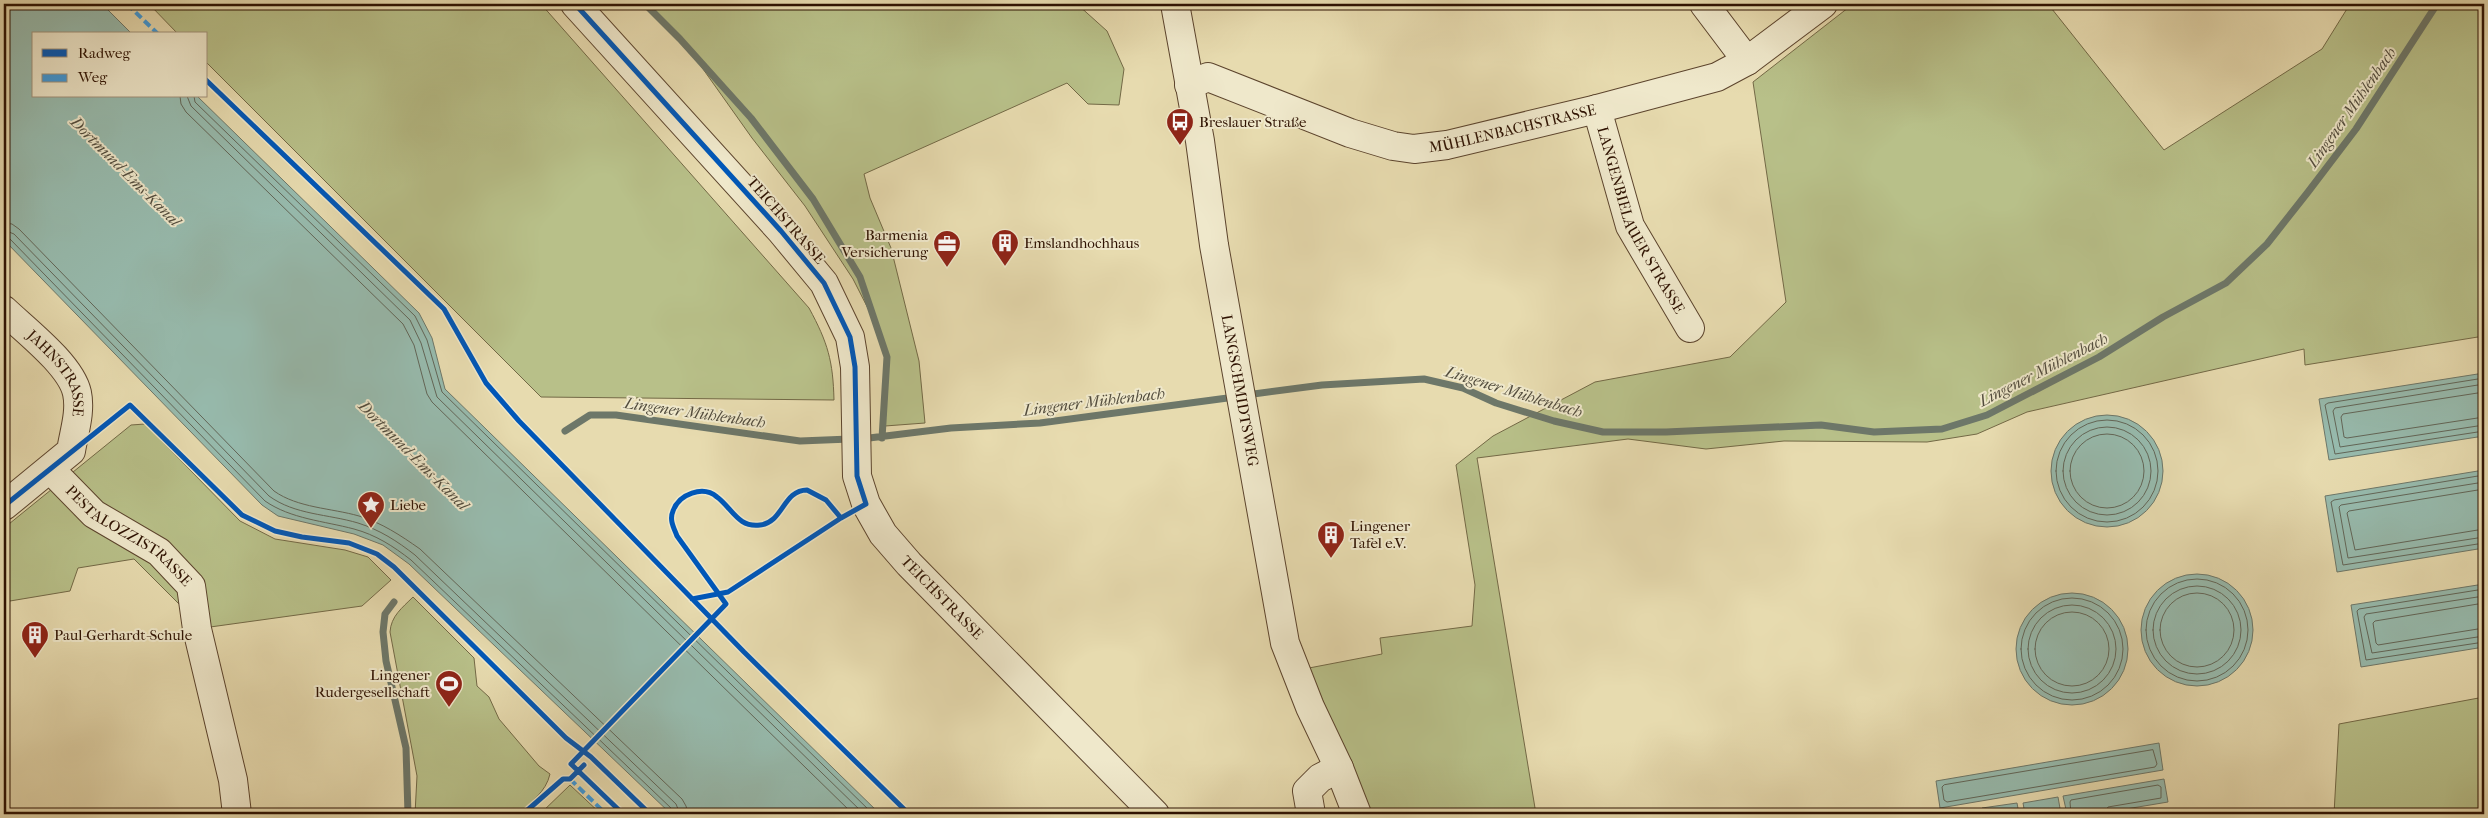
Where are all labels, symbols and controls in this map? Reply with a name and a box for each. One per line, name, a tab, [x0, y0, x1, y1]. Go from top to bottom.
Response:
legend	[32, 32, 208, 98]
text: Radweg	[78, 44, 131, 62]
water label: Lingener Mühlenbach	[2302, 44, 2400, 172]
text: Weg	[77, 68, 108, 86]
street label: MÜHLENBACHSTRASSE	[1428, 101, 1598, 156]
bus stop icon: Breslauer Straße	[1165, 107, 1195, 146]
water label: Dortmund-Ems-Kanal	[66, 112, 186, 232]
place label: Breslauer Straße	[1199, 113, 1307, 131]
street label: LANGENBIELAUER STRASSE	[1593, 124, 1688, 317]
street label: TEICHSTRASSE	[743, 173, 829, 267]
place label: Barmenia Versicherung	[840, 226, 929, 261]
building icon: Emslandhochhaus	[990, 228, 1020, 267]
office icon: Barmenia Versicherung	[932, 229, 962, 268]
place label: Emslandhochhaus	[1024, 234, 1140, 252]
street label: LANGSCHMIDTSWEG	[1218, 313, 1262, 468]
street label: JAHNSTRASSE	[22, 325, 87, 418]
water label: Lingener Mühlenbach	[1975, 329, 2111, 411]
water label: Lingener Mühlenbach	[1442, 361, 1585, 421]
water label: Lingener Mühlenbach	[1021, 383, 1166, 420]
water label: Lingener Mühlenbach	[622, 393, 767, 432]
water label: Dortmund-Ems-Kanal	[354, 396, 474, 516]
street label: PESTALOZZISTRASSE	[62, 481, 195, 590]
place icon: Liebe	[356, 490, 386, 529]
place label: Liebe	[390, 496, 427, 514]
place label: Lingener Tafel e.V.	[1350, 517, 1411, 552]
building icon: Lingener Tafel e.V.	[1316, 520, 1346, 559]
street label: TEICHSTRASSE	[897, 552, 987, 643]
building icon: Paul-Gerhardt-Schule	[20, 620, 50, 659]
place label: Paul-Gerhardt-Schule	[54, 626, 193, 644]
place label: Lingener Rudergesellschaft	[315, 666, 431, 701]
sports icon: Lingener Rudergesellschaft	[434, 669, 464, 708]

